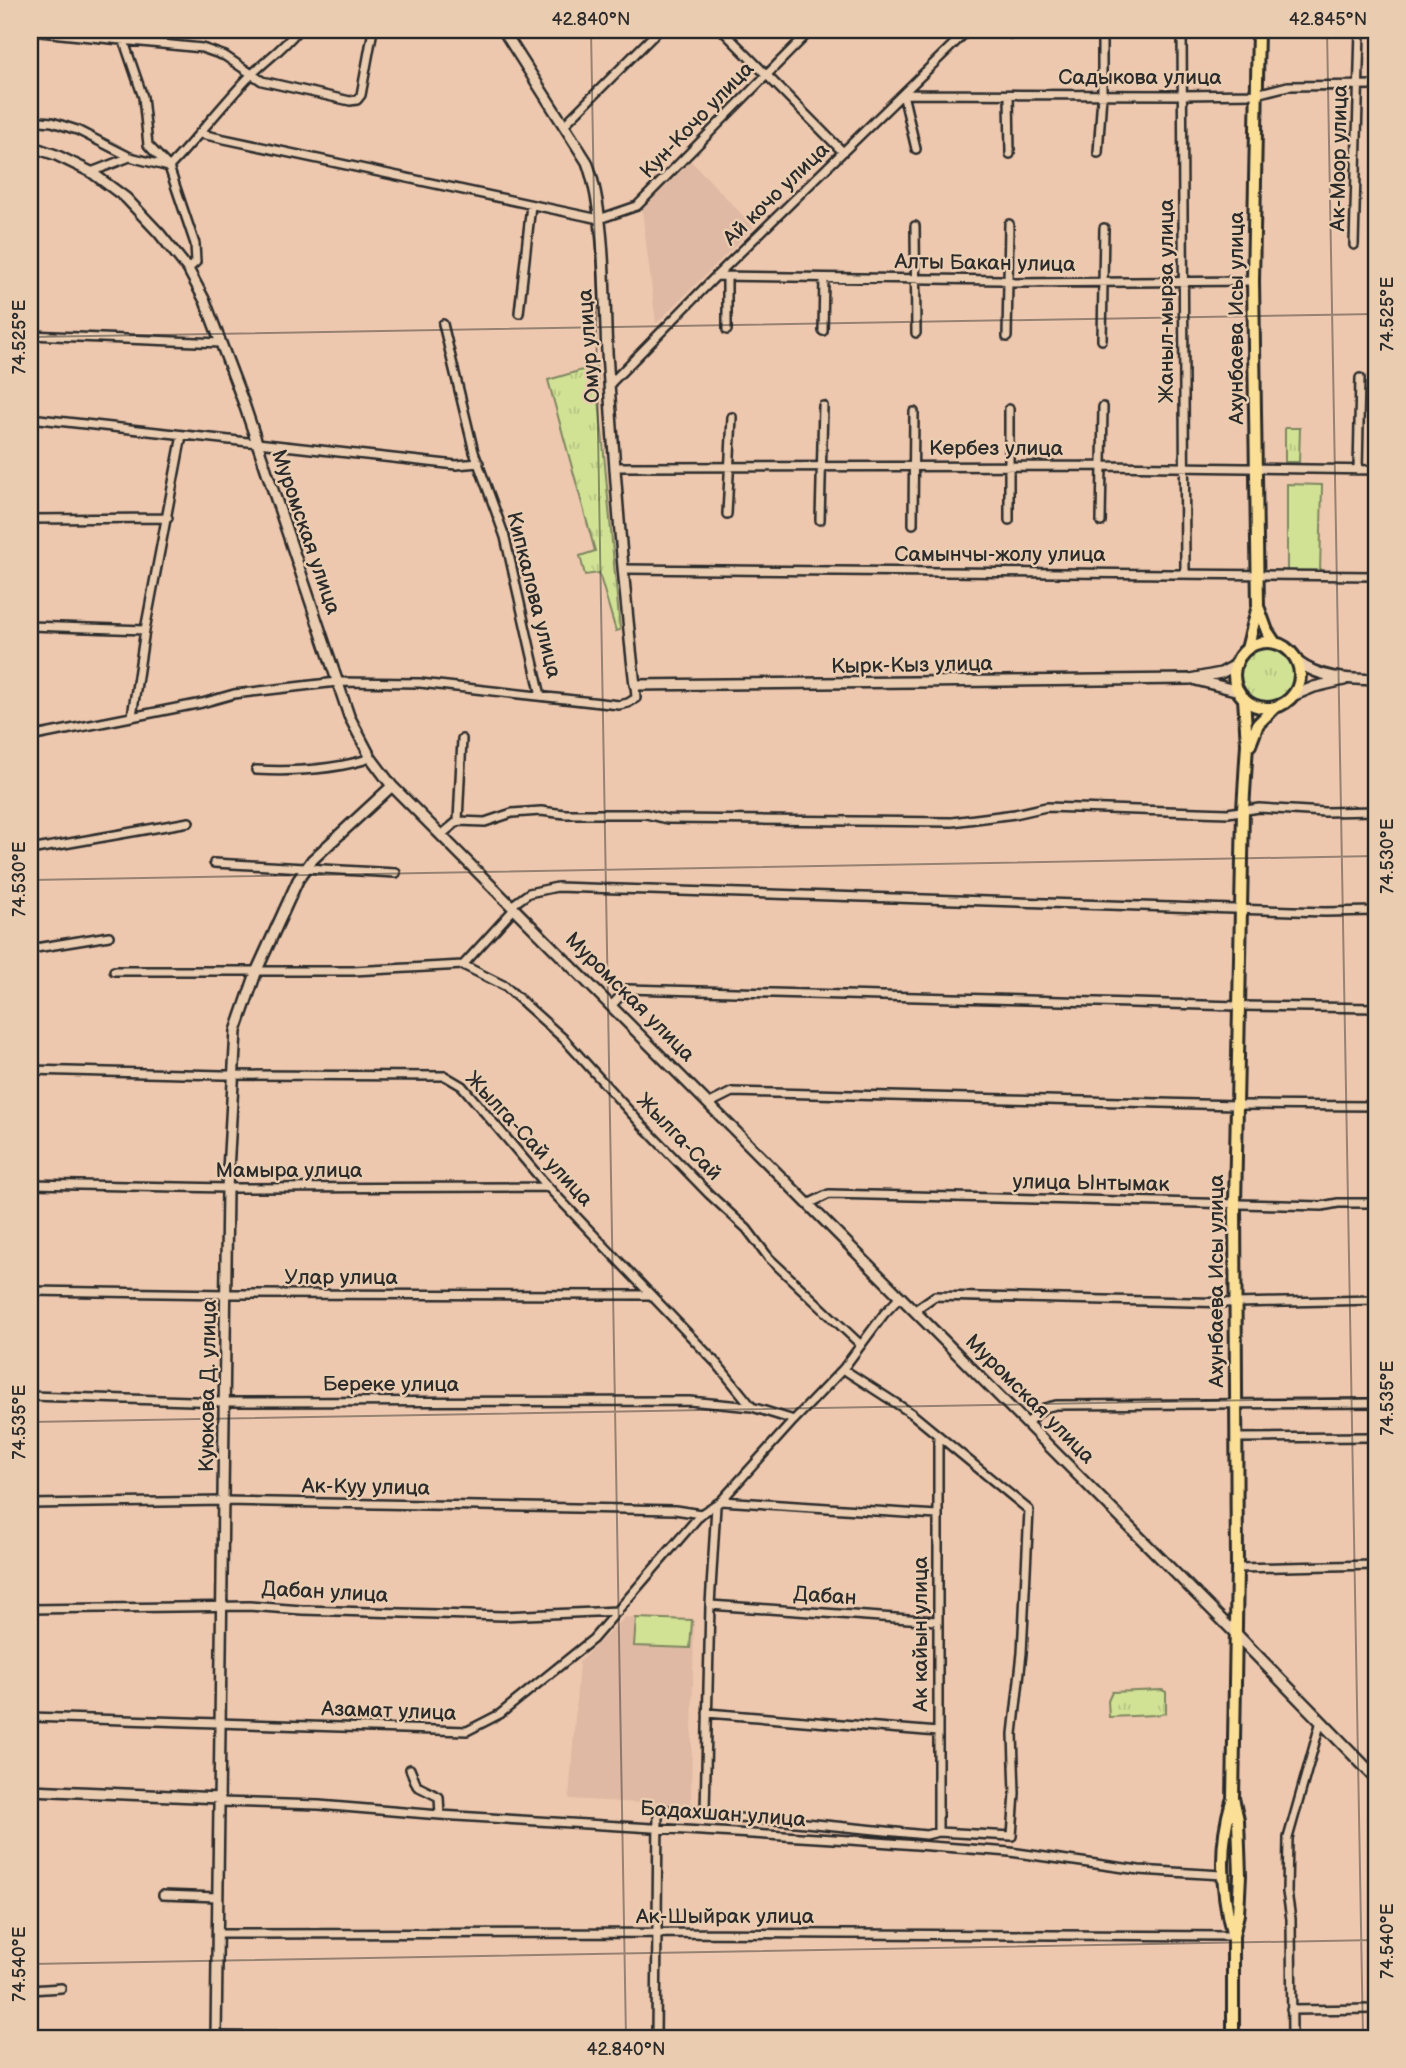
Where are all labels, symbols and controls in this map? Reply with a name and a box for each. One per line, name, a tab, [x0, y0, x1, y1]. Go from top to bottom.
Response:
text: 42.840°N	[551, 9, 631, 30]
text: 42.845°N	[1289, 9, 1367, 30]
street label: Кун-Кочо улица	[635, 56, 760, 184]
street label: Садыкова улица	[1058, 65, 1222, 90]
street label: Ак-Моор улица	[1325, 84, 1353, 233]
street label: Ай кочо улица	[717, 137, 835, 252]
street label: Жаныл-мырза улица	[1154, 198, 1179, 403]
street label: Ахунбаева Исы улица	[1224, 211, 1249, 426]
street label: Алты Бакан улица	[893, 249, 1076, 277]
text: 74.525°E	[1377, 277, 1398, 351]
street label: Омур улица	[573, 288, 605, 404]
text: 74.525°E	[9, 300, 30, 374]
street label: Кербез улица	[929, 436, 1064, 461]
street label: Муромская улица	[266, 446, 346, 618]
street label: Кипкалова улица	[501, 509, 567, 681]
street label: Самынчы-жолу улица	[894, 542, 1106, 567]
street label: Кырк-Кыз улица	[831, 651, 994, 679]
text: 74.530°E	[1377, 818, 1398, 894]
text: 74.530°E	[9, 841, 30, 917]
street label: Муромская улица	[560, 927, 700, 1067]
street label: Жылга-Сай улица	[460, 1066, 598, 1212]
street label: Жылга-Сай	[631, 1088, 727, 1186]
street label: Мамыра улица	[216, 1158, 363, 1183]
street label: улица Ынтымак	[1012, 1169, 1170, 1197]
street label: Ахунбаева Исы улица	[1204, 1174, 1229, 1389]
street label: Улар улица	[284, 1265, 398, 1290]
street label: Куюкова Д. улица	[194, 1299, 222, 1472]
street label: Муромская улица	[960, 1329, 1100, 1469]
text: 74.535°E	[1377, 1360, 1398, 1435]
street label: Береке улица	[323, 1372, 460, 1397]
text: 74.535°E	[9, 1384, 30, 1459]
street label: Ак-Куу улица	[301, 1473, 431, 1501]
street label: Ак кайын улица	[908, 1556, 933, 1713]
street label: Дабан улица	[261, 1576, 390, 1608]
street label: Дабан	[793, 1581, 857, 1611]
street label: Азамат улица	[320, 1696, 457, 1726]
street label: Бадахшан улица	[639, 1796, 807, 1832]
text: 74.540°E	[1377, 1903, 1398, 1979]
street label: Ак-Шыйрак улица	[635, 1904, 815, 1929]
text: 74.540°E	[9, 1926, 30, 2002]
text: 42.840°N	[586, 2039, 666, 2060]

